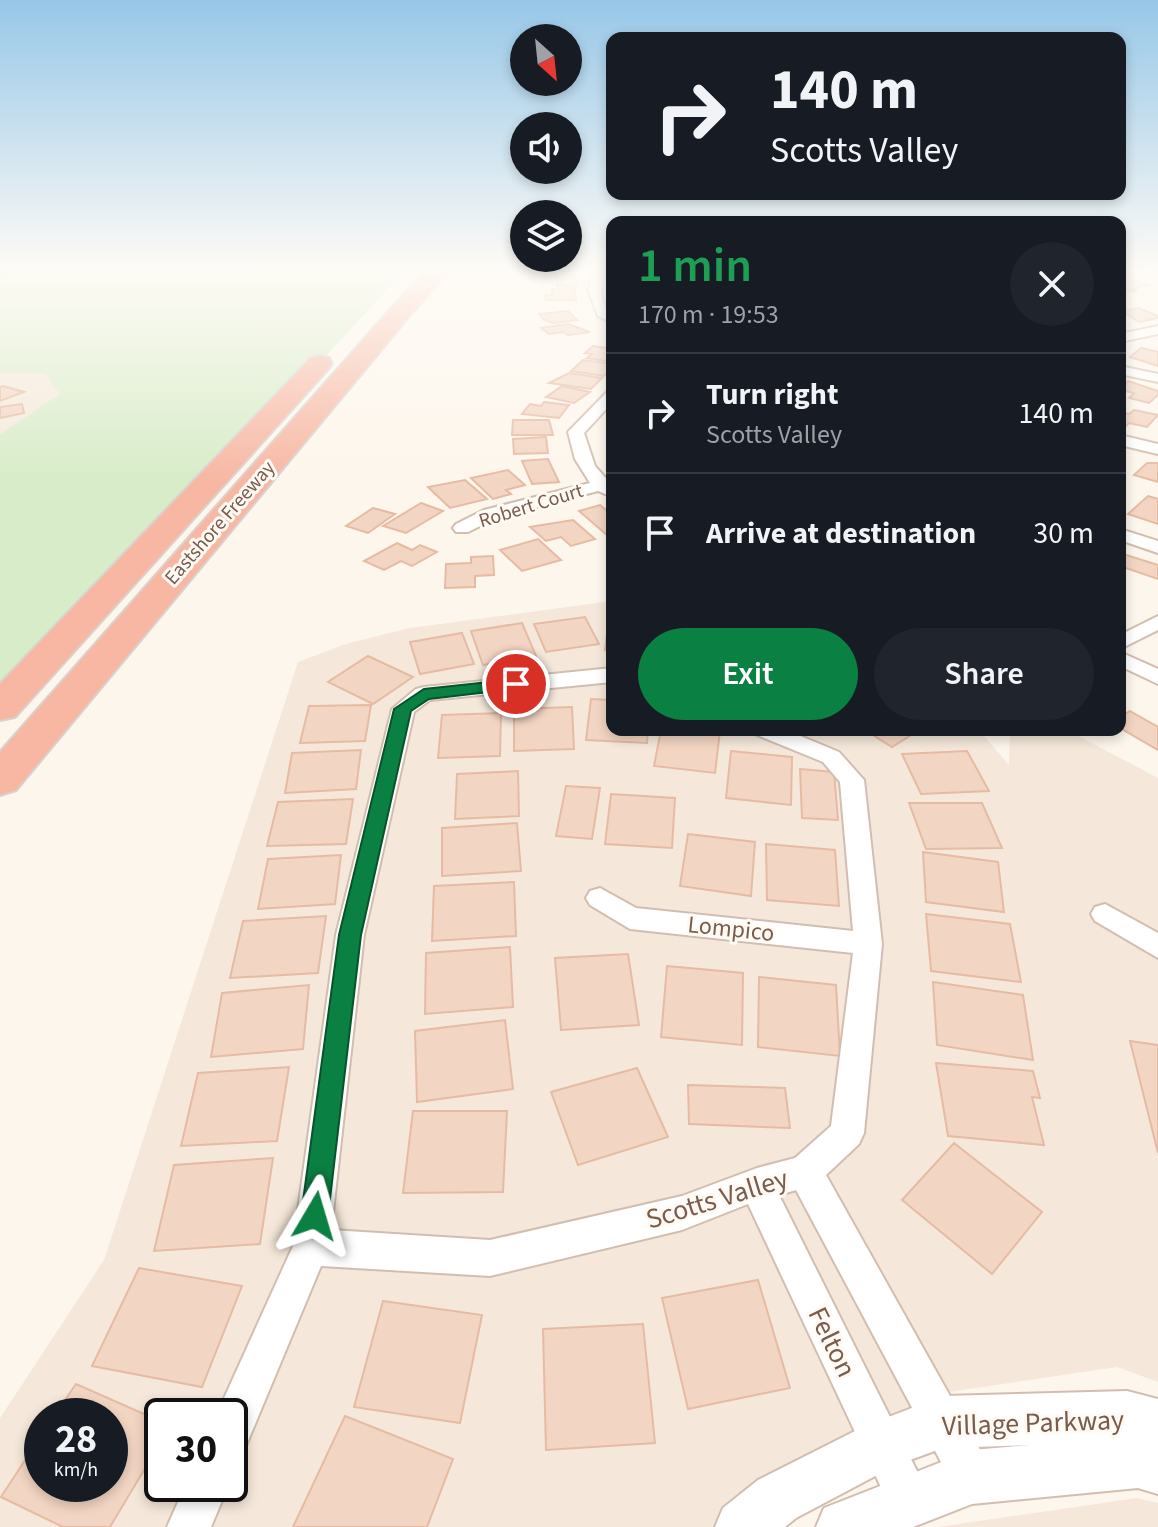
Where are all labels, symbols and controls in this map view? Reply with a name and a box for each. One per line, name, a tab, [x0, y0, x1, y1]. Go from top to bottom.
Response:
north arrow	[510, 24, 582, 96]
map controls	[510, 24, 582, 272]
text: 140 m	[770, 51, 918, 130]
icon: right	[638, 64, 742, 168]
button: sound	[510, 112, 582, 184]
text: Scotts Valley	[770, 125, 958, 176]
button: layers	[510, 200, 582, 272]
text: 1 min	[638, 232, 752, 300]
button: close	[1010, 242, 1094, 326]
text: 170 m · 19:53	[638, 296, 779, 333]
text: Turn right	[706, 373, 838, 416]
icon: right	[638, 391, 682, 435]
text: 140 m	[1018, 392, 1094, 435]
text: Scotts Valley	[706, 416, 842, 453]
street label: Eastshore Freeway	[158, 455, 282, 591]
street label: Robert Court	[475, 477, 587, 535]
icon: arrive	[638, 511, 682, 555]
text: Arrive at destination	[706, 512, 976, 555]
text: 30 m	[1033, 512, 1094, 555]
button: Exit	[638, 628, 858, 720]
button: Share	[874, 628, 1094, 720]
pin	[482, 650, 550, 718]
icon: arrive	[494, 662, 538, 706]
street label: Lompico	[686, 907, 776, 951]
street label: Scotts Valley	[641, 1158, 793, 1240]
position arrow	[273, 1174, 357, 1258]
street label: Felton	[798, 1300, 866, 1384]
speed limit sign: 30	[144, 1398, 248, 1502]
street label: Village Parkway	[941, 1400, 1125, 1446]
text: 28	[55, 1411, 97, 1468]
text: km/h	[54, 1456, 98, 1484]

